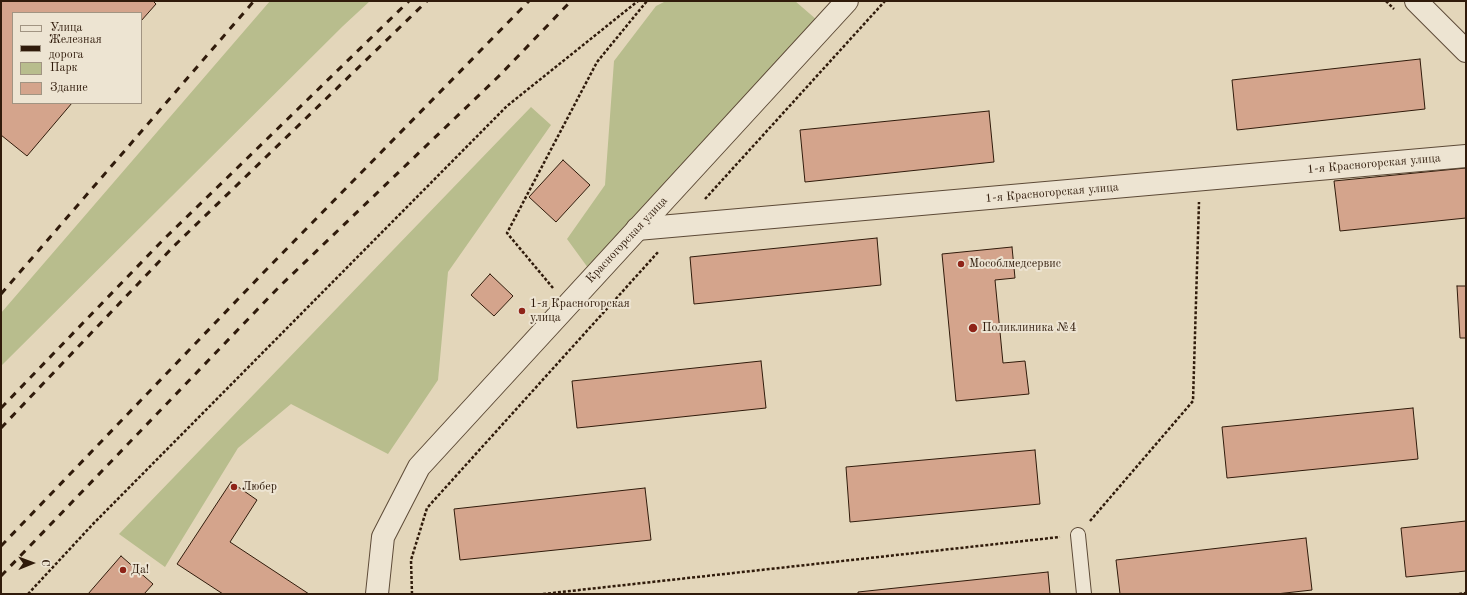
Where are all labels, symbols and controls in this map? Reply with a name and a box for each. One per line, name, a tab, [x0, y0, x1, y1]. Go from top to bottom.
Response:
legend	[12, 12, 142, 104]
text: Улица	[50, 22, 83, 34]
text: Железная дорога	[49, 34, 102, 61]
text: Парк	[50, 62, 78, 74]
text: Здание	[50, 82, 88, 94]
street label: 1-я Красногорская улица	[1307, 151, 1441, 177]
street label: 1-я Красногорская улица	[985, 180, 1119, 206]
street label: Красногорская улица	[583, 194, 671, 286]
place label: Мособлмедсервис	[969, 257, 1061, 271]
marker: Мособлмедсервис	[956, 259, 966, 269]
place label: 1-я Красногорская улица	[530, 297, 630, 325]
marker: 1-я Красногорская улица	[517, 306, 527, 316]
place label: Поликлиника №4	[982, 321, 1077, 335]
marker: Поликлиника №4	[967, 322, 979, 334]
place label: Любер	[242, 480, 277, 494]
marker: Любер	[229, 482, 239, 492]
north arrow	[12, 543, 52, 583]
text: С	[39, 559, 50, 567]
place label: Да!	[131, 563, 149, 577]
marker: Да!	[118, 565, 128, 575]

